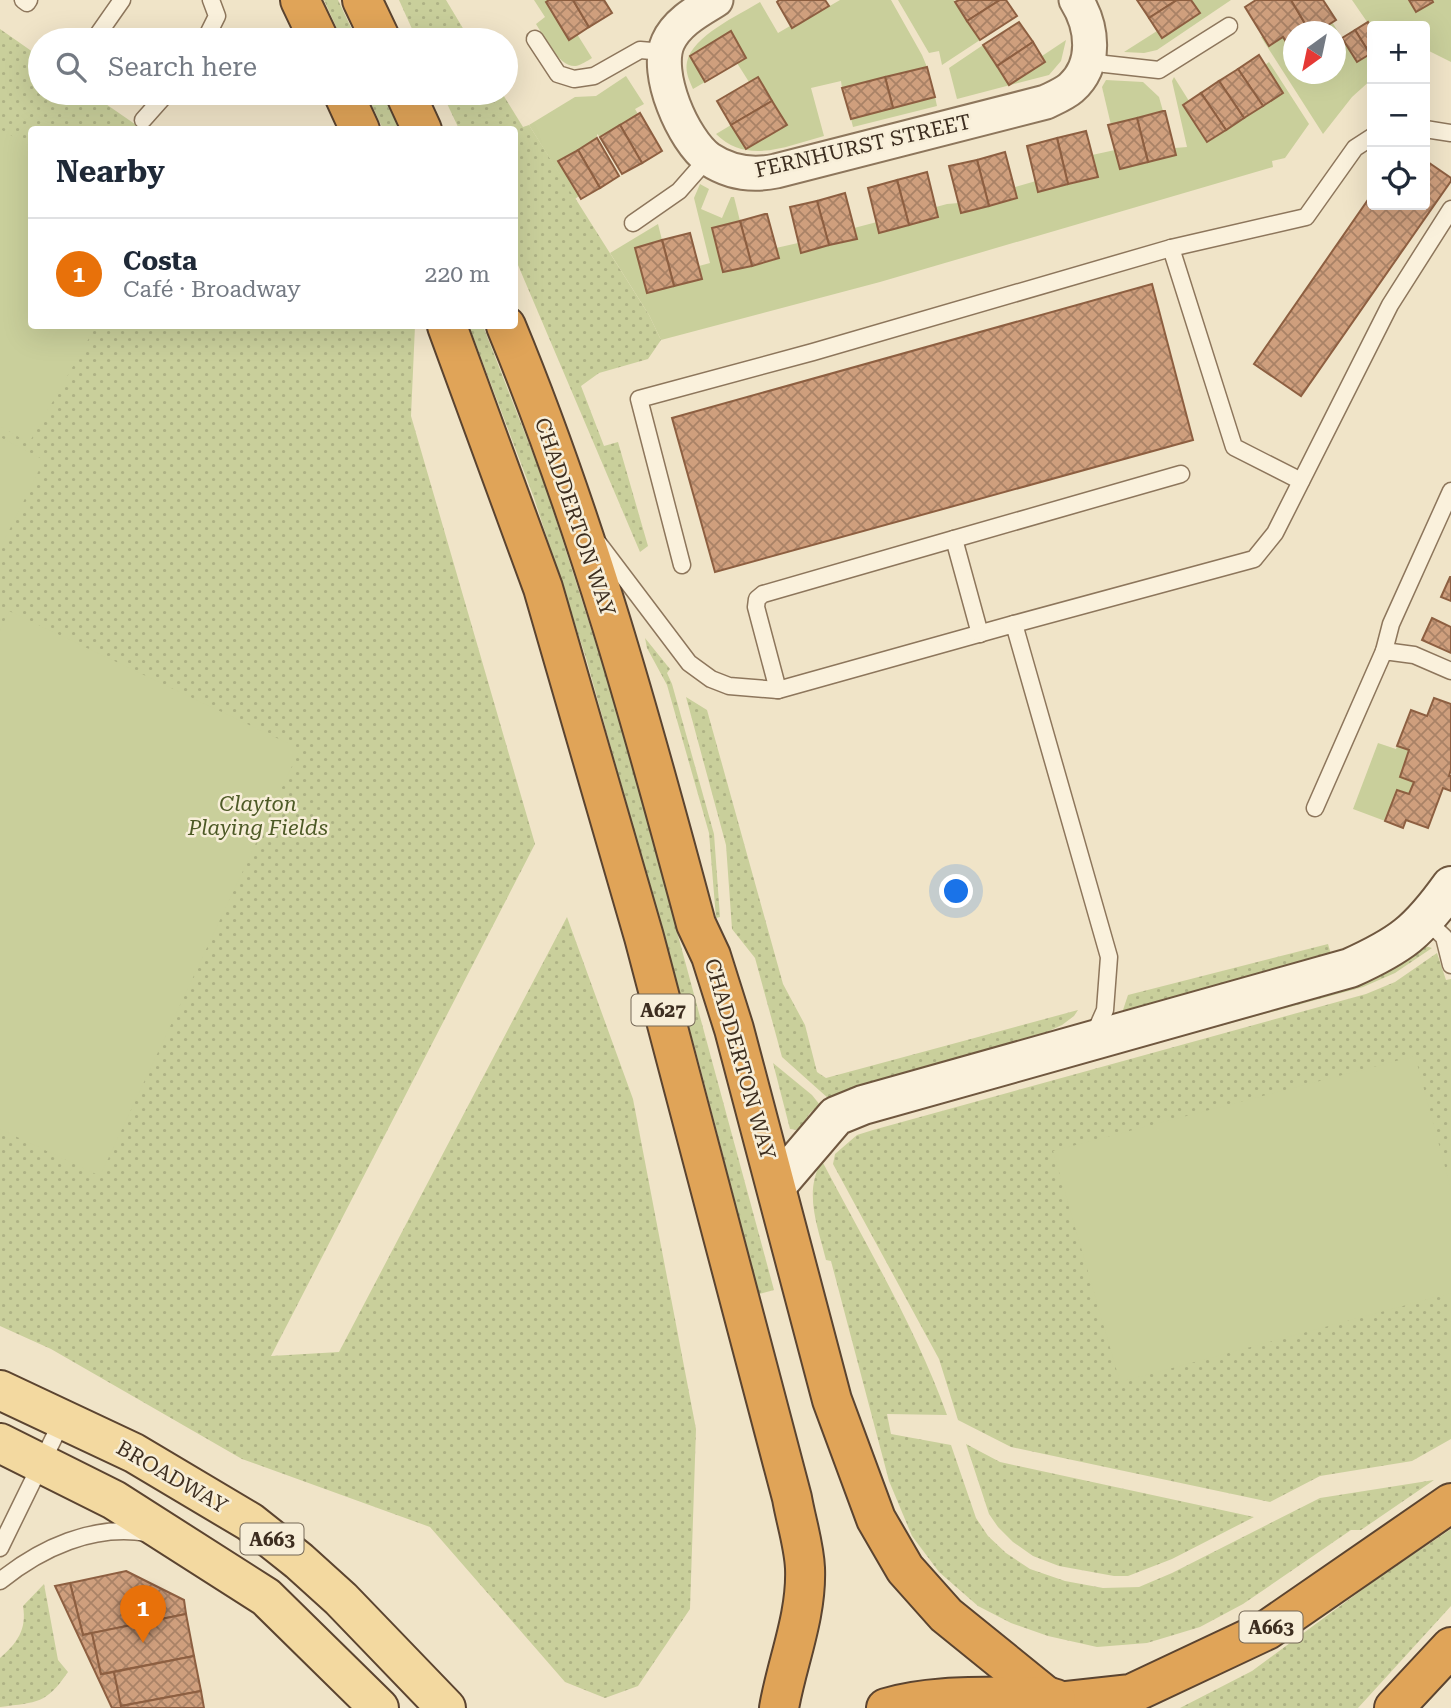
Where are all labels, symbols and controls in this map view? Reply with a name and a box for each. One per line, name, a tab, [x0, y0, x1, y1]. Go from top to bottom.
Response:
north arrow	[1283, 21, 1346, 84]
map controls	[1367, 21, 1430, 210]
button: +	[1367, 21, 1430, 84]
search box	[28, 28, 518, 105]
icon: search	[52, 48, 90, 86]
text: Search here	[108, 52, 257, 82]
button: −	[1367, 84, 1430, 147]
street label: FERNHURST STREET	[753, 109, 973, 183]
button: locate	[1367, 147, 1430, 210]
text: Nearby	[56, 154, 165, 189]
text: Costa	[123, 246, 197, 276]
text: 1	[73, 261, 85, 288]
text: 220 m	[425, 261, 490, 288]
text: Café · Broadway	[123, 276, 301, 303]
street label: CHADDERTON WAY	[530, 415, 620, 620]
park label: Clayton Playing Fields	[187, 792, 328, 840]
your location	[939, 874, 973, 908]
street label: CHADDERTON WAY	[700, 956, 780, 1163]
road number: A627	[632, 994, 694, 1026]
street label: BROADWAY	[112, 1436, 232, 1519]
road number: A663	[240, 1524, 304, 1554]
pin: 1	[120, 1585, 166, 1643]
road number: A663	[1240, 1611, 1302, 1642]

